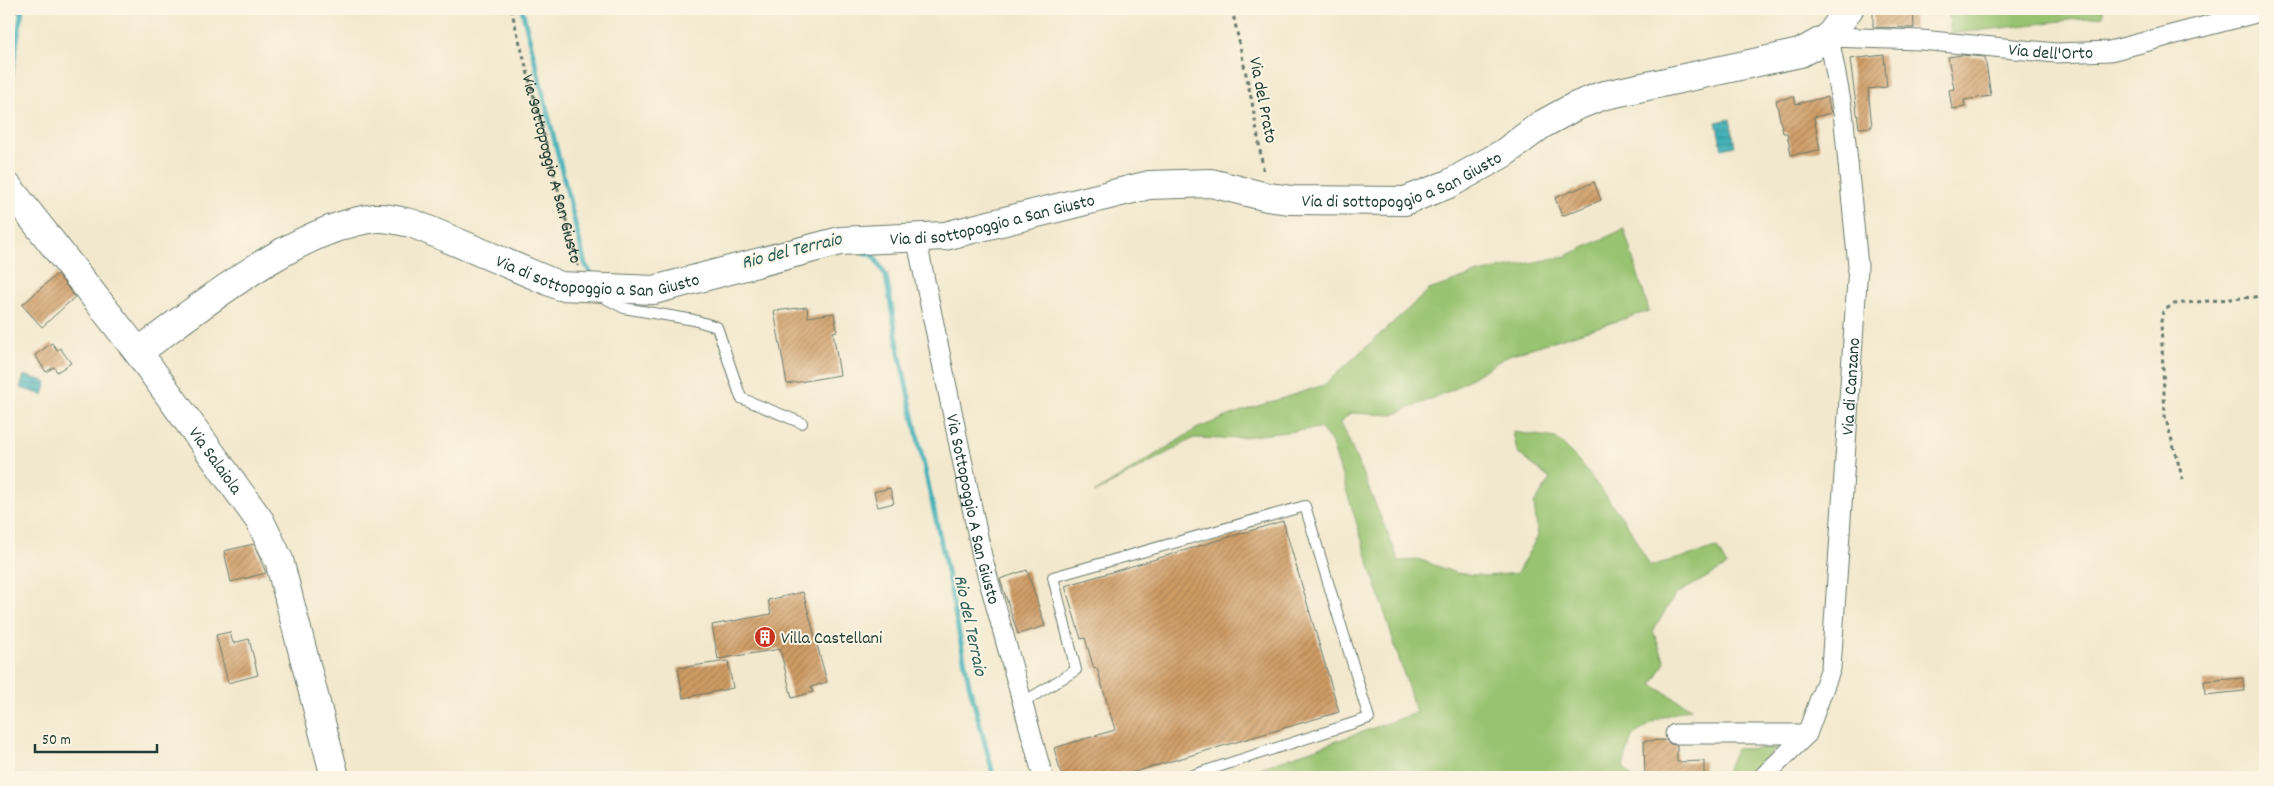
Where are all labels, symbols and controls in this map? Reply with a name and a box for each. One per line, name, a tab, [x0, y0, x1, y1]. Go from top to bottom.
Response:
street label: Via dell'Orto	[2007, 38, 2094, 68]
street label: Via del Prato	[1241, 55, 1282, 146]
street label: Via Sottopoggio A San Giusto	[514, 72, 587, 267]
street label: Via di sottopoggio a San Giusto	[1302, 147, 1507, 216]
street label: Via di sottopoggio a San Giusto	[890, 189, 1098, 254]
water label: Rio del Terraio	[739, 227, 846, 278]
street label: Via di sottopoggio a San Giusto	[491, 250, 702, 305]
street label: Via di Canzano	[1837, 337, 1868, 436]
street label: Via Sottopoggio A San Giusto	[938, 412, 1005, 608]
street label: Via Salaiola	[181, 423, 247, 501]
water label: Rio del Terraio	[945, 573, 993, 680]
building icon: Villa Castellani	[753, 625, 777, 649]
place label: Villa Castellani	[781, 627, 882, 652]
scale bar	[35, 721, 158, 753]
text: 50 m	[42, 730, 71, 752]

